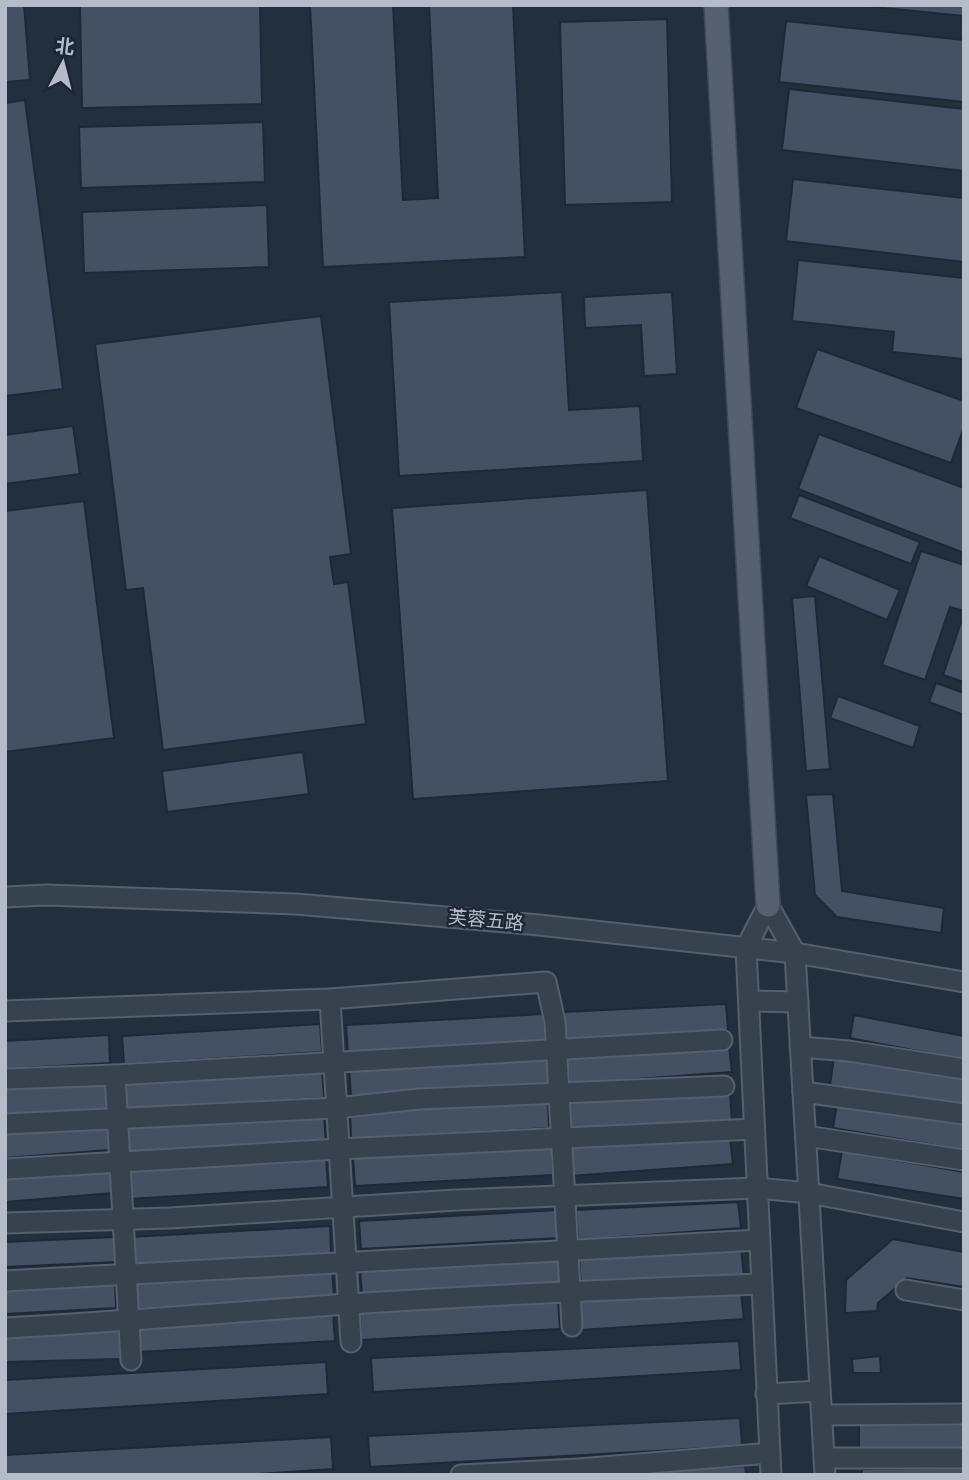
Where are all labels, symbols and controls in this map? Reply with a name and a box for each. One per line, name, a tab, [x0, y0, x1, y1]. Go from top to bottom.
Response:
north arrow	[28, 28, 98, 98]
text: 北	[54, 34, 76, 59]
street label: 芙蓉五路	[447, 905, 525, 935]

